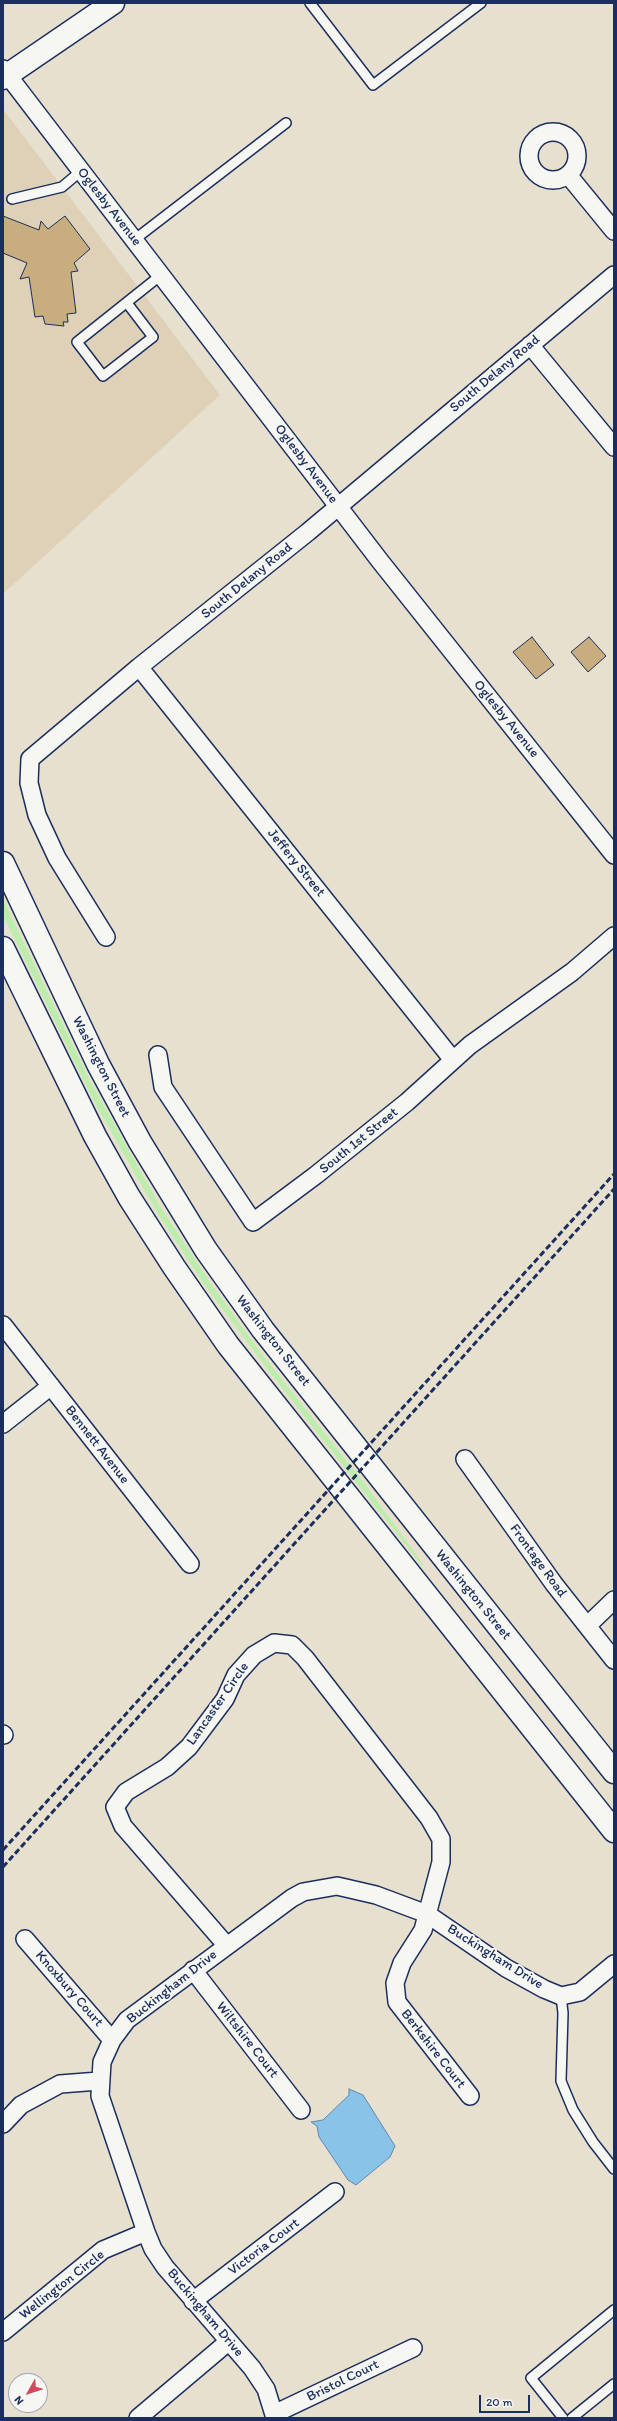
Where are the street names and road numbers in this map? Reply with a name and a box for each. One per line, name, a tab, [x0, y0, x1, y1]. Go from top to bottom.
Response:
street label: Oglesby Avenue	[73, 164, 145, 250]
street label: South Delany Road	[447, 331, 543, 417]
street label: Oglesby Avenue	[271, 421, 341, 507]
street label: South Delany Road	[198, 539, 296, 623]
street label: Oglesby Avenue	[470, 677, 542, 761]
street label: Jeffery Street	[263, 826, 329, 900]
street label: Washington Street	[68, 1014, 134, 1120]
street label: South 1st Street	[316, 1104, 402, 1178]
street label: Washington Street	[232, 1292, 314, 1390]
street label: Bennett Avenue	[61, 1403, 133, 1487]
street label: Frontage Road	[506, 1521, 570, 1601]
street label: Washington Street	[431, 1546, 515, 1644]
street label: Lancaster Circle	[183, 1659, 253, 1749]
street label: Buckingham Drive	[444, 1921, 546, 1993]
street label: Buckingham Drive	[123, 1946, 221, 2028]
street label: Knoxbury Court	[31, 1948, 107, 2030]
street label: Wiltshire Court	[212, 1999, 282, 2081]
street label: Berkshire Court	[397, 2006, 469, 2092]
street label: Victoria Court	[225, 2215, 303, 2279]
street label: Wellington Circle	[16, 2247, 108, 2323]
street label: Buckingham Drive	[163, 2265, 247, 2361]
street label: Bristol Court	[304, 2356, 382, 2406]

